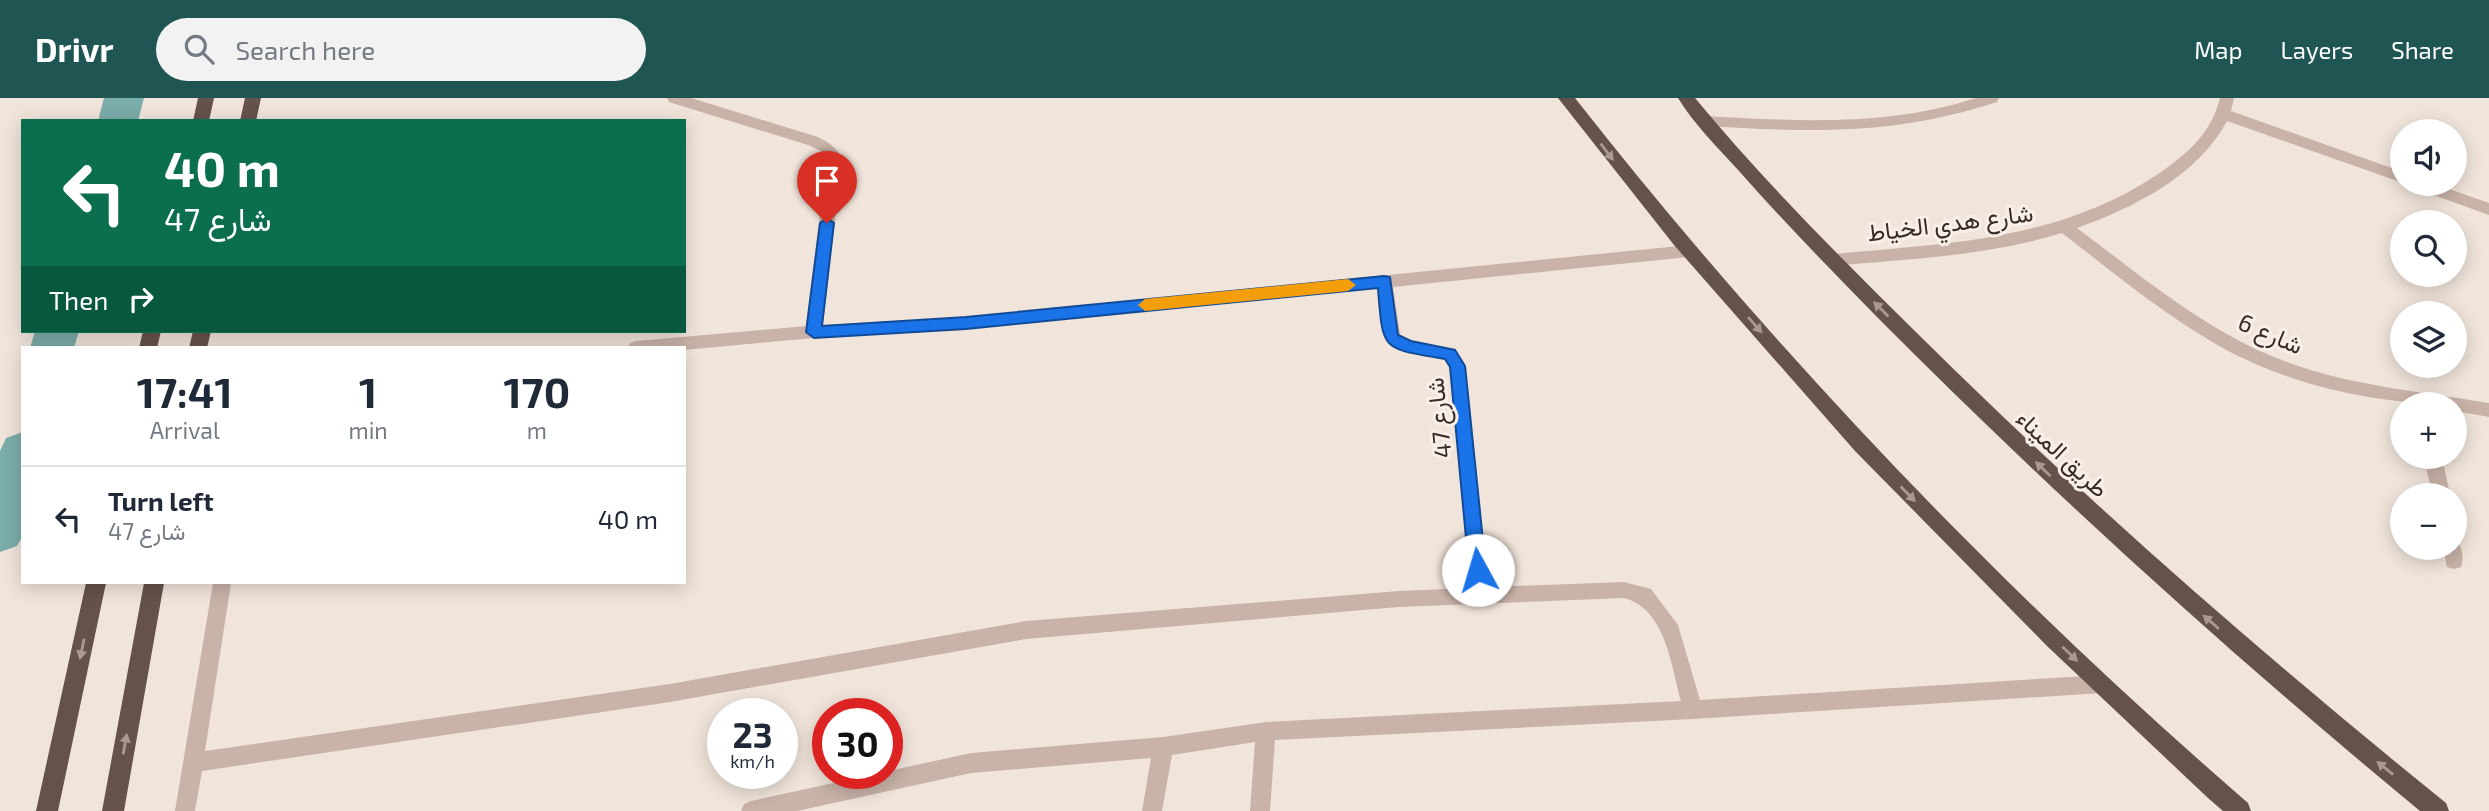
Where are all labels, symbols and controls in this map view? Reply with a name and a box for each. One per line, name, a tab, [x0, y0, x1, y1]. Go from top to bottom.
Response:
search box	[156, 18, 646, 81]
text: Drivr	[35, 29, 114, 69]
icon: search	[180, 30, 218, 68]
text: Search here	[236, 34, 375, 65]
text: Map	[2194, 35, 2242, 64]
text: Layers	[2280, 35, 2353, 64]
text: Share	[2391, 35, 2454, 64]
map controls	[2390, 119, 2467, 560]
button: sound	[2390, 119, 2467, 196]
text: 40 m	[164, 138, 280, 197]
one-way arrow	[1600, 143, 1615, 161]
icon: left	[49, 147, 140, 238]
pin	[797, 151, 857, 223]
icon: arrive	[808, 162, 846, 200]
street label: شارع هدي الخياط	[1865, 197, 2035, 253]
text: شارع 47	[164, 199, 272, 237]
button: search	[2390, 210, 2467, 287]
icon: right	[122, 280, 160, 318]
text: Then	[49, 284, 108, 315]
one-way arrow	[1873, 301, 1889, 317]
button: layers	[2390, 301, 2467, 378]
street label: شارع 6	[2233, 306, 2308, 362]
one-way arrow	[1747, 317, 1762, 334]
text: 17:41	[137, 366, 233, 416]
text: 1	[359, 366, 377, 416]
text: 170	[503, 366, 570, 416]
street label: شارع 47	[1419, 376, 1460, 460]
button: +	[2390, 392, 2467, 469]
street label: طريق الميناء	[2010, 403, 2115, 504]
text: Arrival	[150, 416, 220, 444]
text: min	[348, 416, 388, 444]
text: m	[527, 416, 547, 444]
one-way arrow	[2035, 461, 2052, 477]
button: −	[2390, 483, 2467, 560]
text: Turn left	[108, 485, 214, 516]
one-way arrow	[1899, 485, 1915, 502]
icon: left	[49, 500, 87, 538]
text: 40 m	[598, 503, 658, 534]
text: شارع 47	[108, 517, 185, 545]
position arrow	[1441, 533, 1515, 607]
one-way arrow	[2202, 614, 2220, 630]
one-way arrow	[76, 638, 87, 660]
one-way arrow	[2061, 645, 2078, 661]
speed limit sign: 30	[812, 698, 903, 789]
text: 23	[732, 713, 773, 755]
one-way arrow	[120, 733, 131, 755]
text: km/h	[730, 750, 775, 772]
one-way arrow	[2377, 761, 2395, 776]

